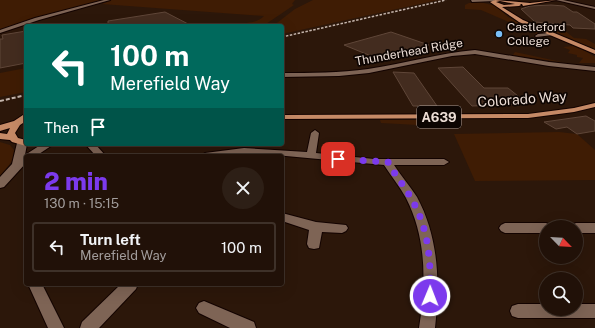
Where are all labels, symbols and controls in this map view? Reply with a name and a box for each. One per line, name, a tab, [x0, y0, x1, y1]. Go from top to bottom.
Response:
place label: Castleford College	[507, 20, 565, 48]
marker: Castleford College	[494, 29, 504, 39]
street label: Thunderhead Ridge	[354, 36, 464, 68]
text: 100 m	[110, 39, 189, 72]
icon: left	[44, 40, 96, 92]
text: Merefield Way	[110, 73, 230, 94]
street label: Colorado Way	[477, 88, 568, 110]
road number: A639	[417, 106, 461, 128]
icon: arrive	[87, 116, 109, 138]
text: Then	[44, 119, 79, 136]
pin	[321, 142, 355, 176]
icon: arrive	[327, 148, 349, 170]
text: 2 min	[44, 167, 108, 195]
button: close	[222, 167, 264, 209]
text: 130 m · 15:15	[44, 196, 119, 211]
north arrow	[539, 220, 583, 264]
map controls	[539, 220, 583, 316]
text: Turn left	[80, 231, 141, 248]
icon: left	[46, 236, 68, 258]
text: 100 m	[221, 239, 262, 256]
text: Merefield Way	[80, 248, 167, 263]
button: search	[539, 272, 583, 316]
position arrow	[409, 275, 451, 317]

